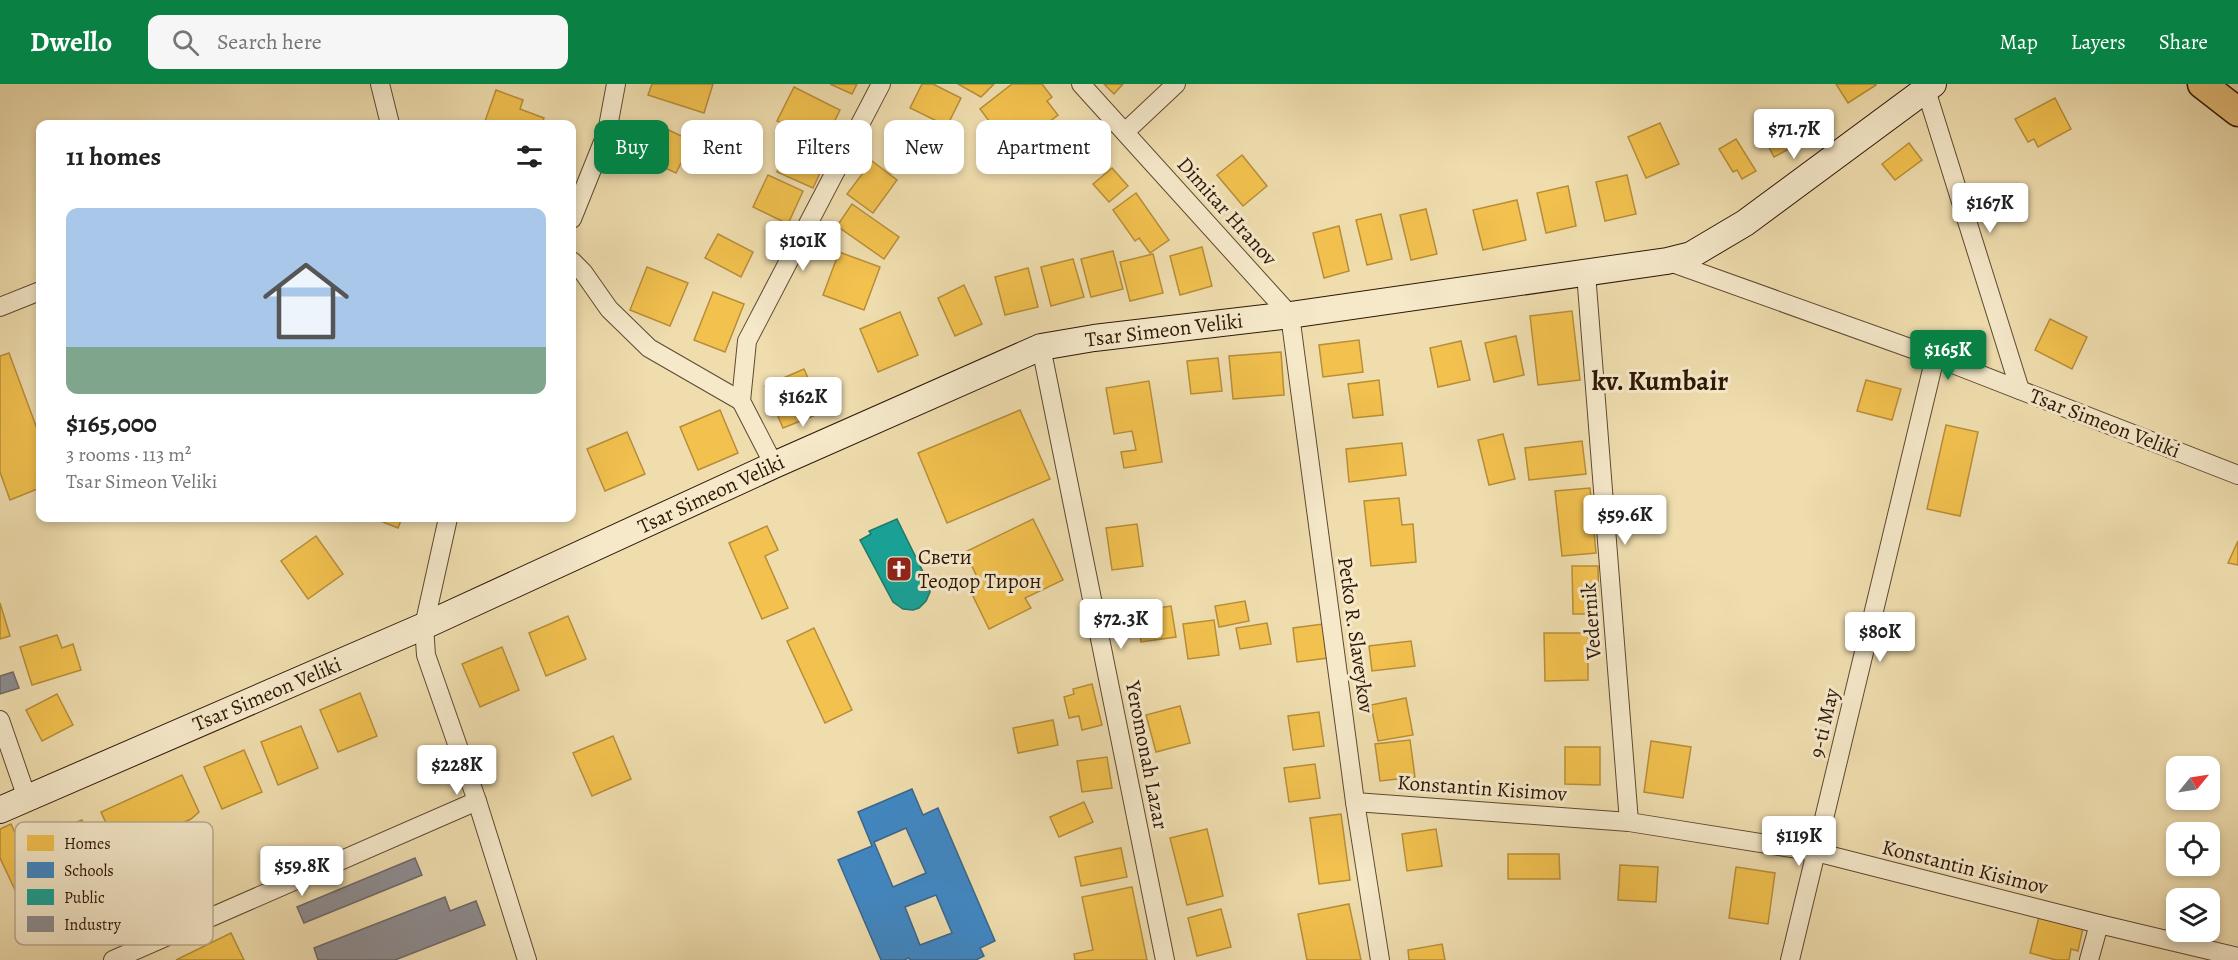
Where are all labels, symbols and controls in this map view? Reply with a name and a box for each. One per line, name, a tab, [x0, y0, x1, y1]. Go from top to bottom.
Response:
search box	[148, 15, 568, 69]
text: Dwello	[30, 23, 112, 61]
icon: search	[169, 26, 202, 59]
text: Search here	[217, 27, 322, 57]
text: Map	[1999, 28, 2038, 56]
text: Layers	[2071, 28, 2126, 56]
text: Share	[2159, 28, 2208, 56]
pin: $71.7K	[1745, 109, 1843, 160]
text: $71.7K	[1768, 115, 1820, 142]
chip: Buy	[594, 120, 669, 174]
chip: Rent	[681, 120, 763, 174]
chip: Filters	[775, 120, 872, 174]
chip: New	[884, 120, 964, 174]
chip: Apartment	[976, 120, 1111, 174]
text: 11 homes	[66, 139, 161, 174]
icon: filters	[513, 140, 546, 173]
street label: Dimitar Hranov	[1171, 151, 1284, 272]
pin: $167K	[1948, 183, 2032, 234]
text: $167K	[1966, 189, 2014, 216]
pin: $101K	[761, 221, 845, 272]
text: $101K	[780, 227, 826, 254]
icon: home	[252, 247, 360, 355]
street label: Tsar Simeon Veliki	[1083, 306, 1245, 354]
pin: $165K	[1906, 330, 1990, 381]
text: $165K	[1924, 336, 1972, 363]
district label: kv. Kumbair	[1592, 363, 1728, 399]
pin: $162K	[761, 377, 845, 428]
street label: Tsar Simeon Veliki	[2026, 381, 2184, 465]
text: $162K	[779, 383, 827, 410]
text: $165,000	[66, 406, 157, 441]
text: 3 rooms · 113 m²	[66, 441, 191, 468]
street label: Tsar Simeon Veliki	[633, 448, 789, 540]
text: Tsar Simeon Veliki	[66, 468, 217, 495]
pin: $59.6K	[1576, 495, 1674, 546]
text: $59.6K	[1597, 501, 1653, 528]
place label: Свети Теодор Тирон	[918, 543, 1042, 595]
church icon: Свети Теодор Тирон	[884, 554, 914, 584]
street label: Petko R. Slaveykov	[1331, 555, 1381, 715]
street label: Vedernik	[1574, 581, 1608, 662]
pin: $72.3K	[1072, 599, 1170, 650]
text: $72.3K	[1094, 605, 1148, 632]
pin: $80K	[1844, 612, 1916, 663]
text: $80K	[1859, 618, 1901, 645]
street label: Tsar Simeon Veliki	[188, 650, 346, 738]
street label: Yeromonah Lazar	[1119, 677, 1175, 832]
street label: 9-ti May	[1802, 685, 1846, 761]
pin: $228K	[415, 745, 499, 796]
text: $228K	[431, 751, 483, 778]
north arrow	[2166, 756, 2220, 810]
map controls	[2166, 756, 2220, 942]
street label: Konstantin Kisimov	[1396, 768, 1568, 808]
pin: $119K	[1757, 816, 1841, 867]
legend	[15, 822, 213, 945]
text: $119K	[1776, 822, 1822, 849]
button: locate	[2166, 822, 2220, 876]
text: Homes	[64, 833, 111, 855]
street label: Konstantin Kisimov	[1879, 833, 2052, 901]
pin: $59.8K	[253, 846, 351, 897]
text: $59.8K	[274, 852, 330, 879]
text: Schools	[64, 860, 114, 882]
text: Public	[64, 887, 105, 909]
button: layers	[2166, 888, 2220, 942]
text: Industry	[64, 914, 122, 936]

